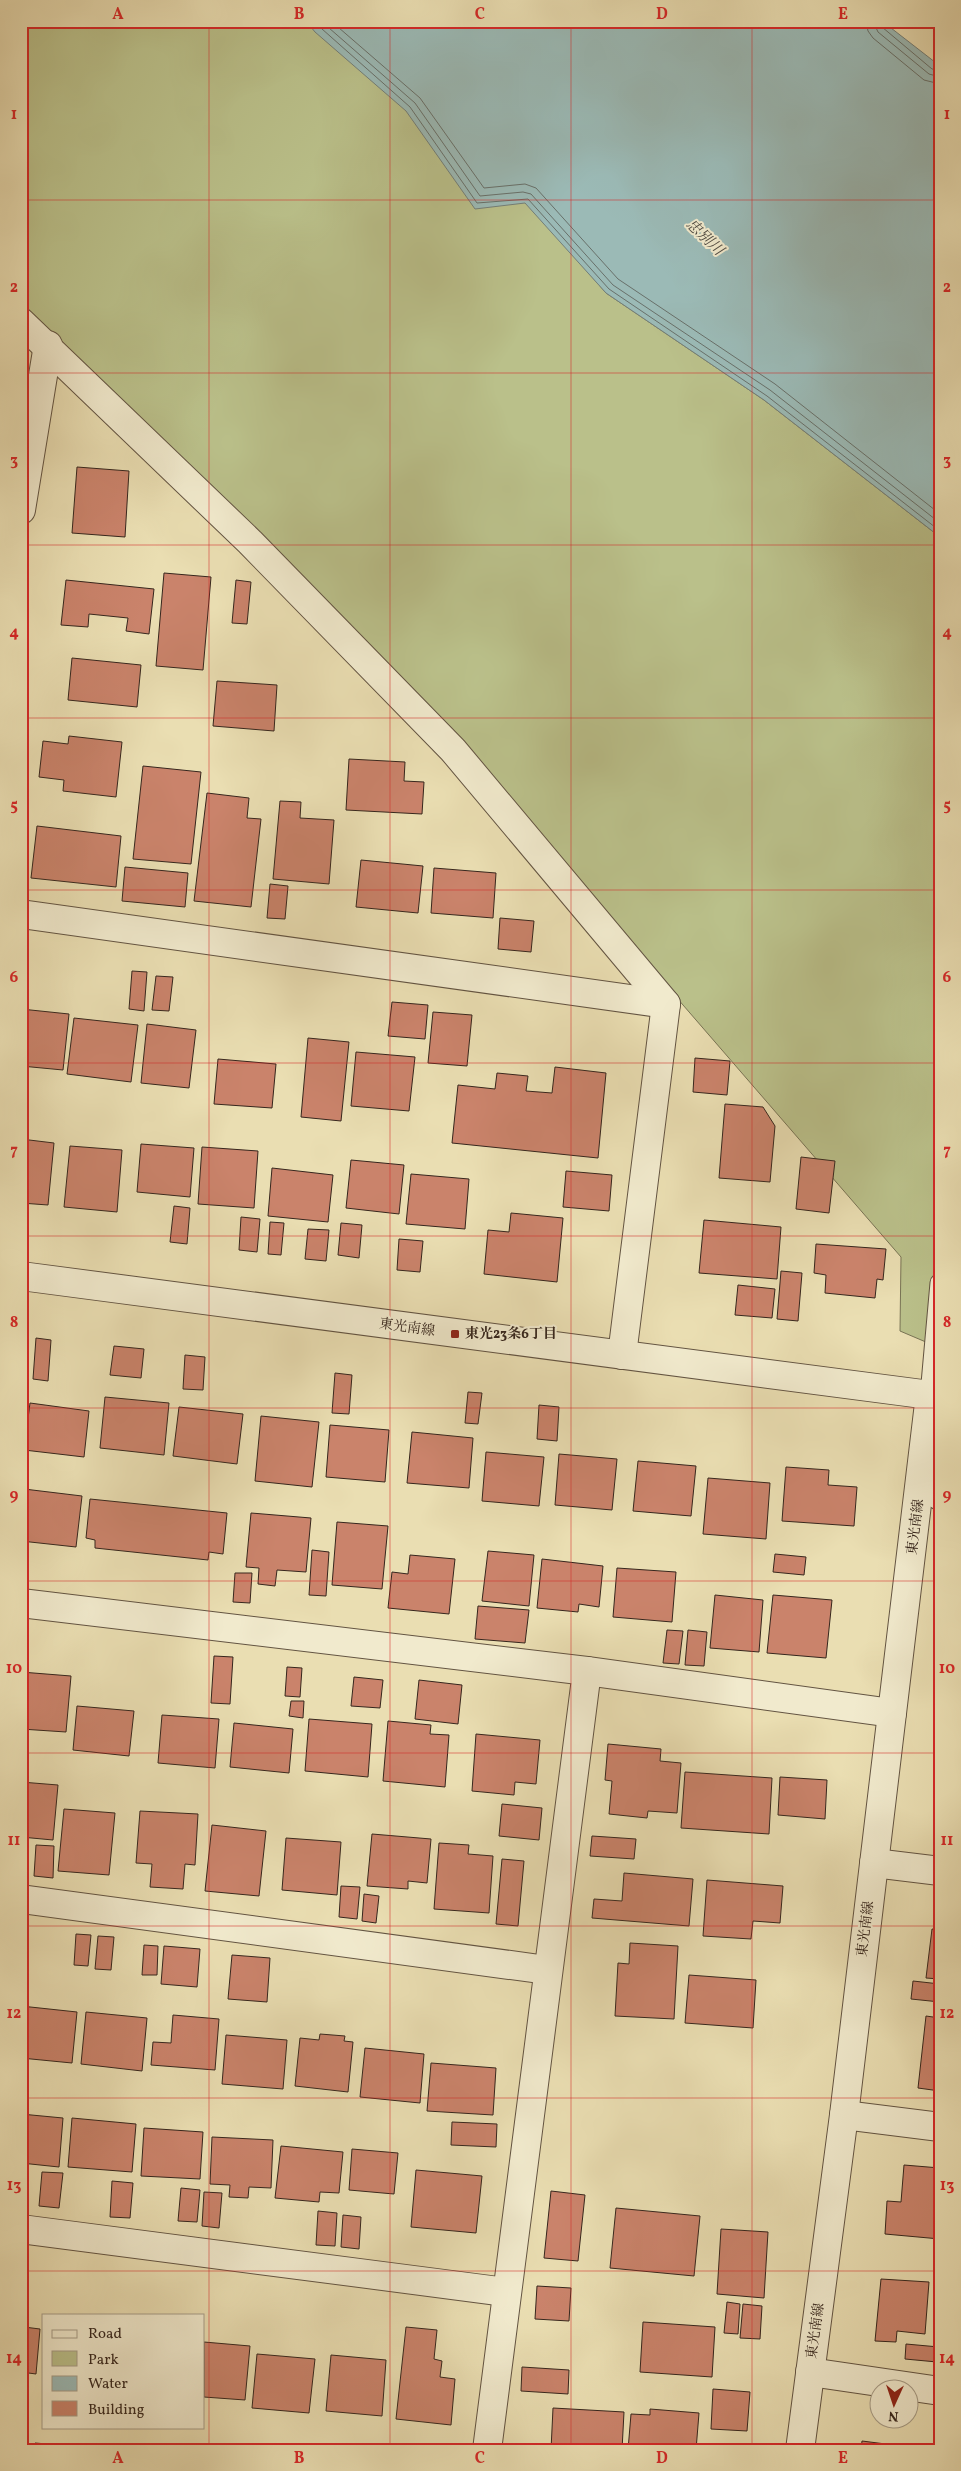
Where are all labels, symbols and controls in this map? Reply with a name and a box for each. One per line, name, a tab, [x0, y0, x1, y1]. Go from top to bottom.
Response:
text: A	[112, 4, 124, 26]
text: B	[294, 4, 305, 26]
text: C	[475, 4, 485, 26]
text: D	[656, 4, 668, 26]
text: E	[838, 4, 848, 26]
text: 1	[11, 104, 17, 126]
text: 1	[944, 104, 950, 126]
water label: 忠別川	[680, 215, 729, 262]
text: 2	[10, 277, 18, 299]
text: 2	[943, 277, 951, 299]
text: 3	[10, 450, 18, 472]
text: 3	[943, 450, 951, 472]
text: 4	[9, 622, 19, 644]
text: 4	[942, 622, 952, 644]
text: 5	[10, 795, 18, 817]
text: 5	[943, 795, 951, 817]
text: 6	[10, 967, 19, 989]
text: 6	[943, 967, 952, 989]
text: 7	[10, 1140, 18, 1162]
text: 7	[943, 1140, 951, 1162]
text: 8	[10, 1312, 18, 1334]
text: 8	[943, 1312, 951, 1334]
street label: 東光南線	[378, 1315, 436, 1341]
place label: 東光23条6丁目	[465, 1325, 557, 1344]
marker: 東光23条6丁目	[449, 1328, 461, 1340]
text: 9	[10, 1485, 19, 1507]
text: 9	[943, 1485, 952, 1507]
street label: 東光南線	[903, 1498, 929, 1556]
text: 10	[6, 1658, 22, 1680]
text: 10	[939, 1658, 955, 1680]
text: 11	[8, 1830, 20, 1852]
text: 11	[941, 1830, 953, 1852]
street label: 東光南線	[853, 1900, 879, 1958]
text: 12	[7, 2003, 21, 2025]
text: 12	[940, 2003, 954, 2025]
text: 13	[7, 2175, 21, 2197]
text: 13	[940, 2175, 954, 2197]
street label: 東光南線	[803, 2302, 829, 2360]
legend	[42, 2314, 205, 2428]
text: Road	[88, 2324, 122, 2345]
text: 14	[6, 2348, 22, 2370]
text: 14	[939, 2348, 955, 2370]
text: Park	[88, 2350, 119, 2371]
text: Water	[88, 2374, 128, 2395]
north arrow	[868, 2378, 918, 2428]
text: Building	[88, 2400, 145, 2421]
text: N	[888, 2406, 899, 2425]
text: A	[112, 2448, 124, 2470]
text: B	[294, 2448, 305, 2470]
text: C	[475, 2448, 485, 2470]
text: D	[656, 2448, 668, 2470]
text: E	[838, 2448, 848, 2470]

